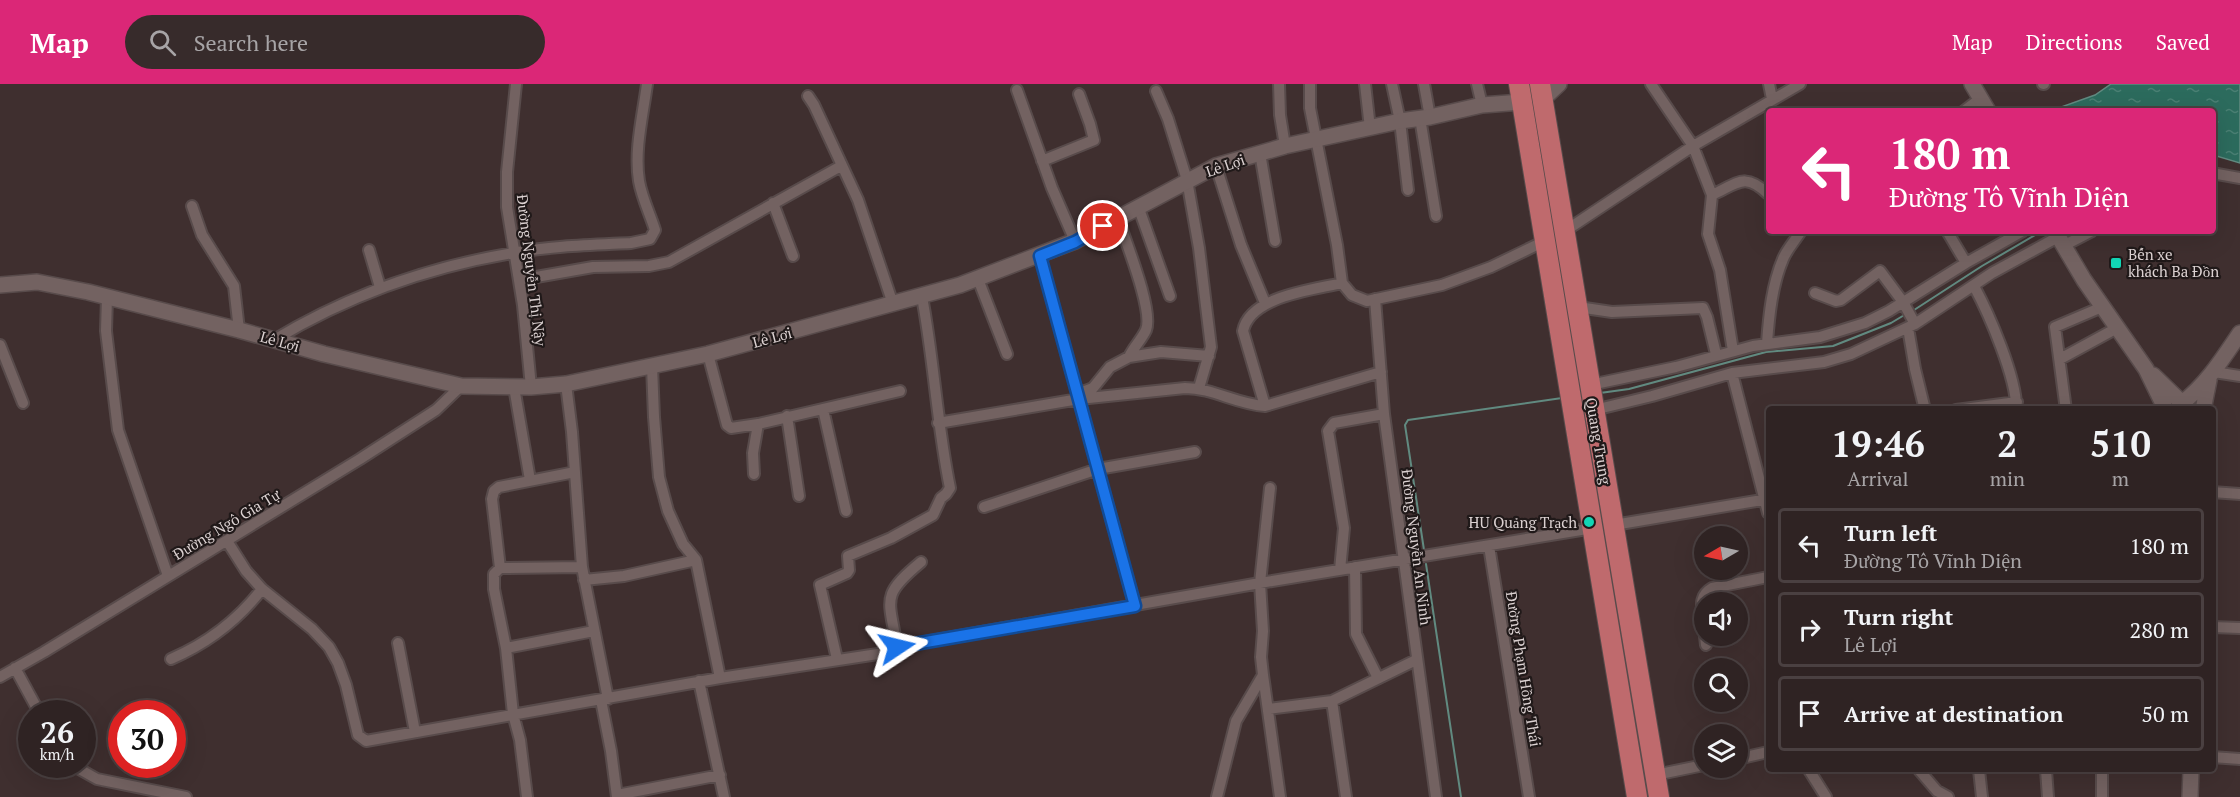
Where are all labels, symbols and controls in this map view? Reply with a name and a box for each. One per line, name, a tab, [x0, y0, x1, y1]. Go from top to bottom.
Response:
search box	[125, 15, 545, 69]
text: Map	[30, 24, 89, 61]
icon: search	[146, 26, 179, 59]
text: Search here	[194, 28, 308, 57]
text: Map	[1952, 28, 1993, 56]
text: Directions	[2026, 28, 2123, 56]
text: Saved	[2156, 28, 2210, 56]
text: 180 m	[1889, 125, 2010, 181]
icon: left	[1790, 132, 1868, 210]
street label: Lê Lợi	[1203, 149, 1247, 181]
text: Đường Tô Vĩnh Diện	[1889, 179, 2129, 215]
street label: Đường Nguyễn Thị Nậy	[513, 193, 551, 347]
pin	[1077, 200, 1128, 251]
icon: arrive	[1086, 209, 1119, 242]
place label: Bến xe khách Ba Đồn	[2128, 244, 2219, 281]
marker: Bến xe khách Ba Đồn	[2109, 256, 2123, 270]
street label: Lê Lợi	[750, 322, 794, 352]
street label: Lê Lợi	[258, 326, 302, 356]
street label: Quang Trung	[1582, 396, 1617, 487]
text: 19:46	[1831, 420, 1925, 467]
text: 2	[1997, 420, 2018, 467]
text: 510	[2090, 420, 2151, 467]
text: Arrival	[1847, 465, 1909, 492]
text: min	[1990, 465, 2025, 492]
text: m	[2112, 465, 2129, 492]
street label: Đường Nguyễn An Ninh	[1397, 468, 1437, 626]
street label: Đường Ngô Gia Tự	[169, 484, 284, 564]
place label: HU Quảng Trạch	[1468, 512, 1577, 532]
marker: HU Quảng Trạch	[1582, 515, 1596, 529]
text: Turn left	[1844, 518, 1937, 547]
north arrow	[1694, 526, 1748, 580]
map controls	[1694, 526, 1748, 778]
icon: left	[1793, 529, 1826, 562]
text: 180 m	[2129, 531, 2189, 560]
text: Đường Tô Vĩnh Diện	[1844, 547, 2022, 574]
street label: Đường Phạm Hồng Thái	[1502, 590, 1546, 748]
button: sound	[1694, 592, 1748, 646]
text: Turn right	[1844, 602, 1953, 631]
icon: right	[1793, 613, 1826, 646]
position arrow	[865, 615, 929, 679]
text: 280 m	[2129, 615, 2189, 644]
text: Lê Lợi	[1844, 631, 1897, 658]
button: search	[1694, 658, 1748, 712]
icon: arrive	[1793, 697, 1826, 730]
text: Arrive at destination	[1844, 699, 2063, 728]
text: 50 m	[2141, 699, 2189, 728]
speed limit sign: 30	[108, 700, 186, 778]
text: 26	[40, 712, 74, 752]
button: layers	[1694, 724, 1748, 778]
text: km/h	[40, 744, 74, 764]

